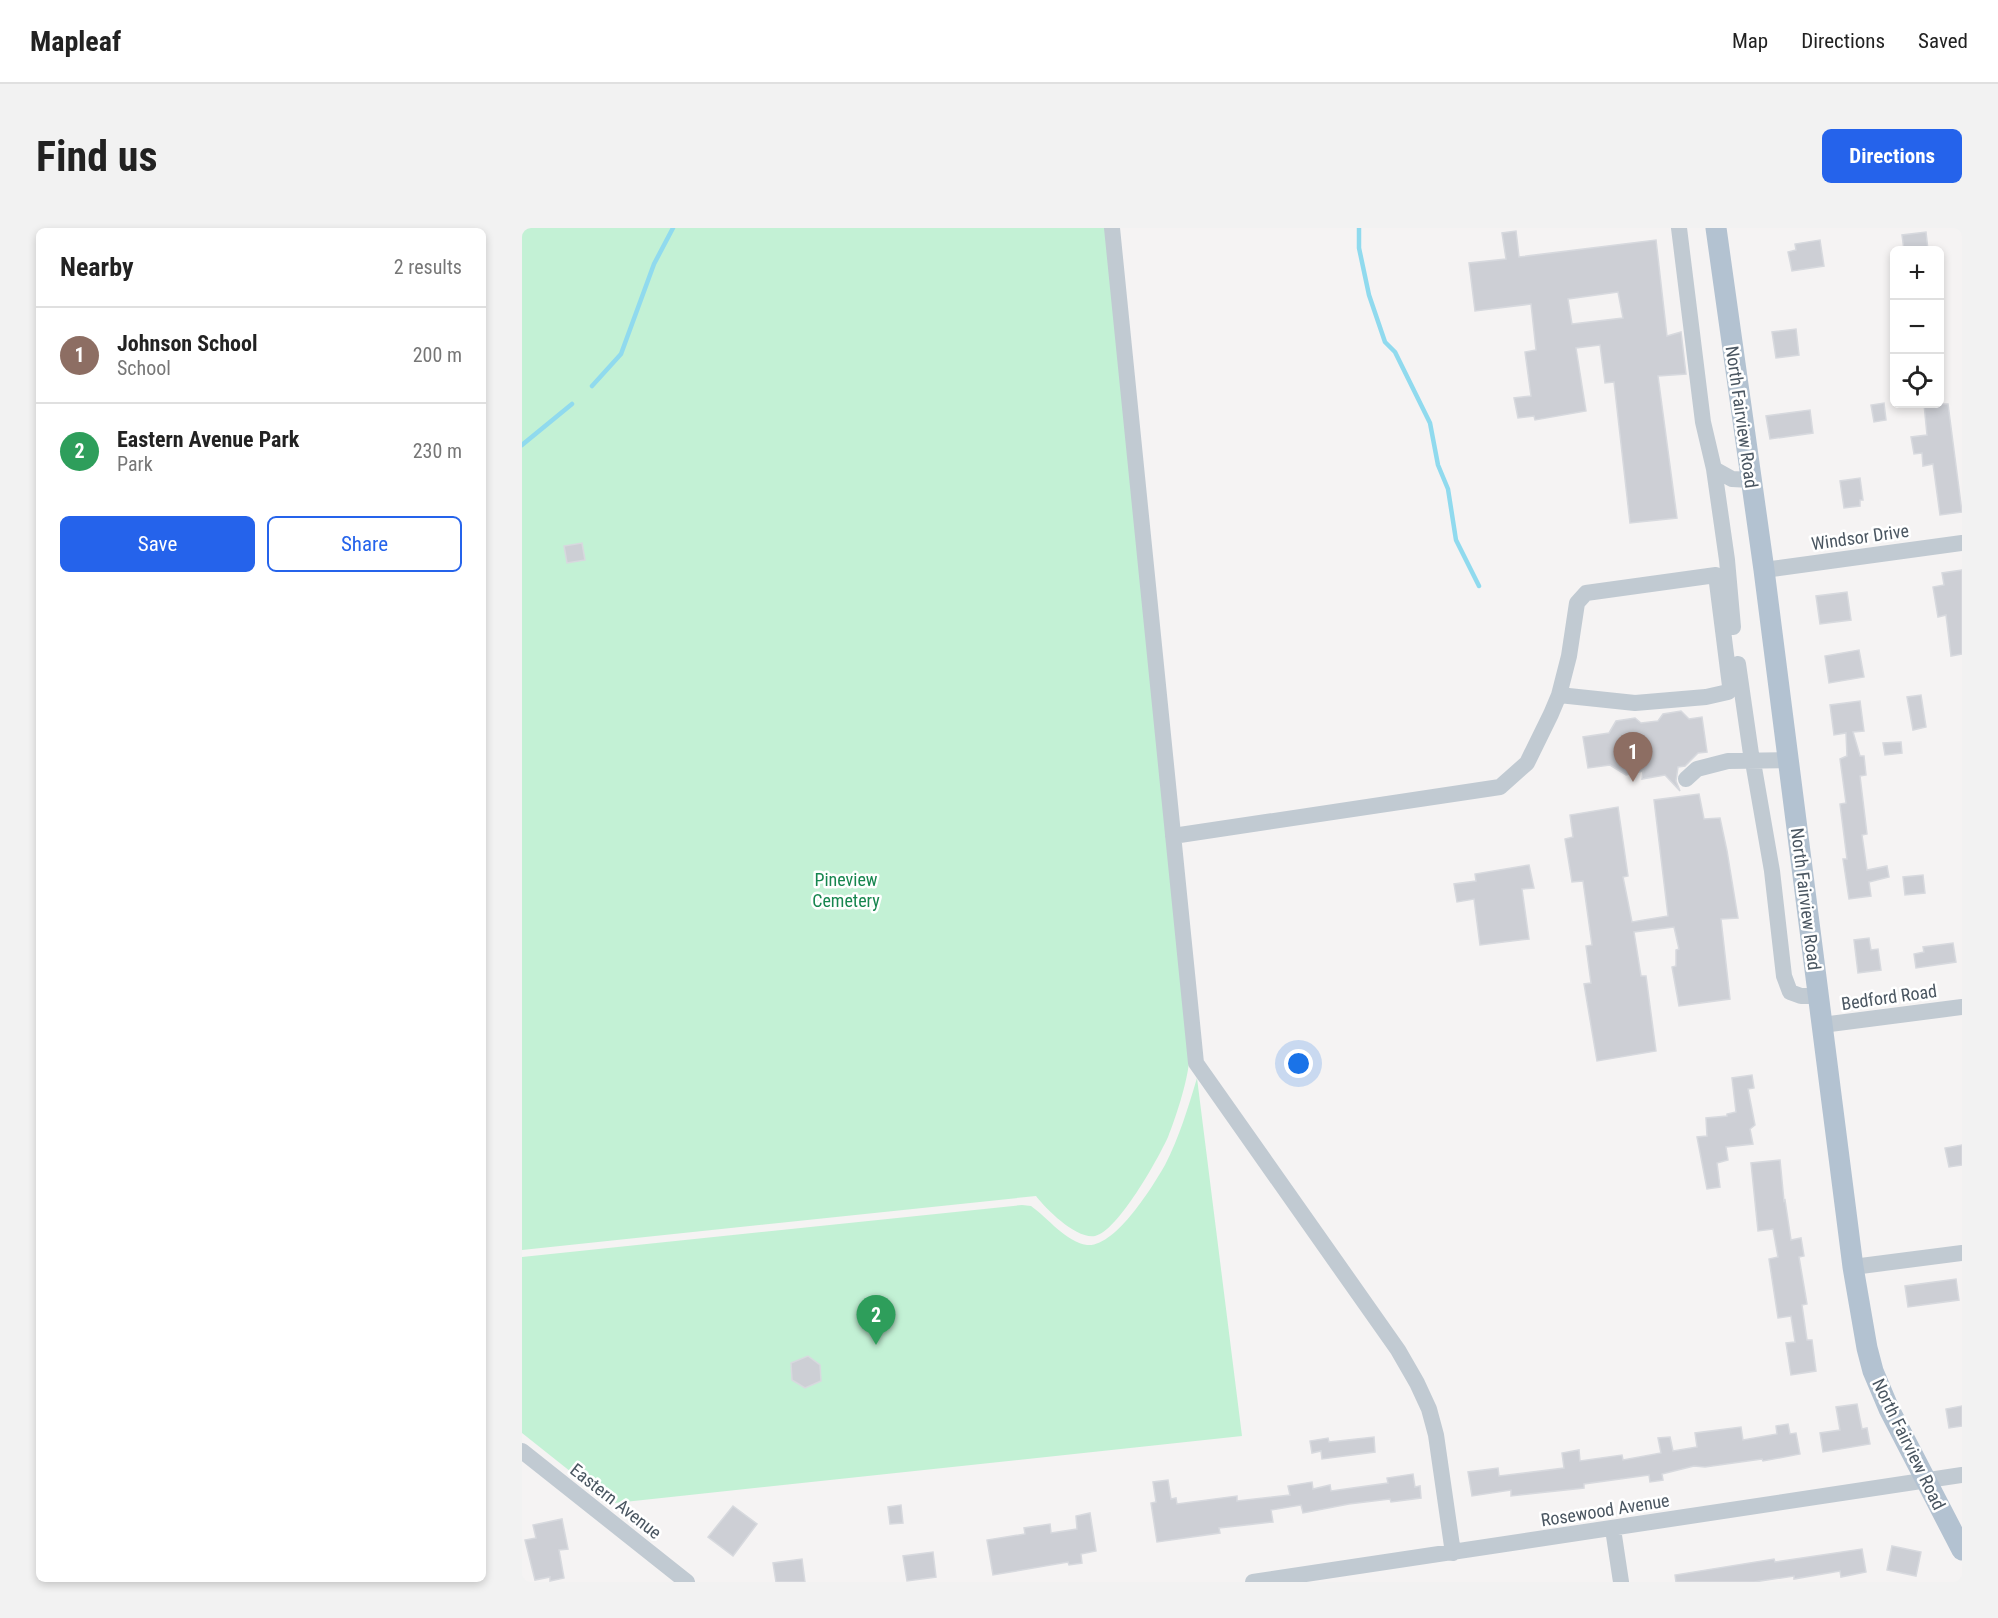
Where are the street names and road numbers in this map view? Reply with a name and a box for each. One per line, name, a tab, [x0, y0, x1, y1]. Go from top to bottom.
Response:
street label: North Fairview Road	[1722, 345, 1762, 489]
street label: Windsor Drive	[1810, 520, 1910, 554]
street label: North Fairview Road	[1787, 827, 1825, 971]
street label: Bedford Road	[1840, 980, 1938, 1014]
street label: North Fairview Road	[1868, 1375, 1950, 1513]
street label: Eastern Avenue	[566, 1459, 666, 1543]
street label: Rosewood Avenue	[1539, 1489, 1671, 1531]

